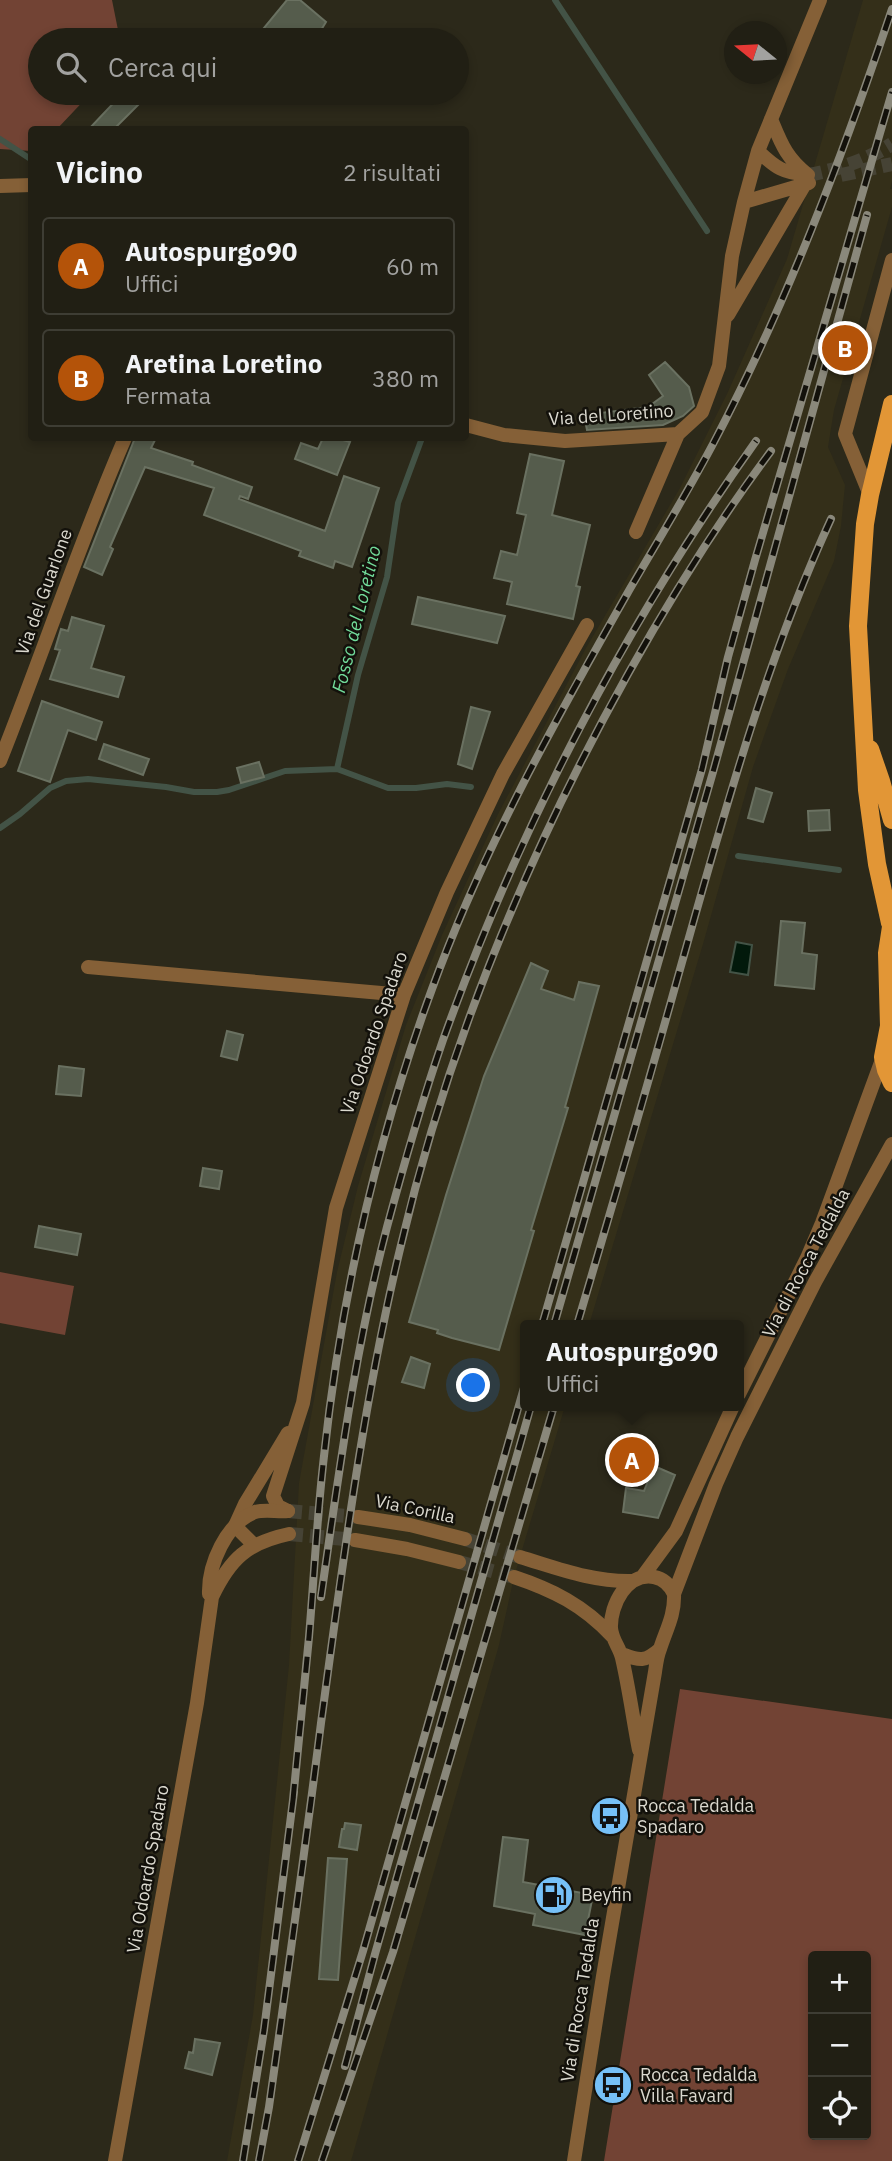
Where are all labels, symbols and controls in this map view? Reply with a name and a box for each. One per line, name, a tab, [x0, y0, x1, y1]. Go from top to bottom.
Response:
north arrow	[724, 21, 787, 84]
search box	[28, 28, 469, 105]
icon: search	[52, 48, 90, 86]
text: Cerca qui	[108, 50, 217, 84]
text: Vicino	[56, 152, 143, 191]
text: 2 risultati	[343, 157, 441, 187]
text: Autospurgo90	[125, 234, 297, 268]
text: A	[73, 251, 89, 281]
text: 60 m	[386, 251, 439, 281]
text: Uffici	[125, 268, 178, 298]
pin: B	[822, 322, 868, 374]
text: Aretina Loretino	[125, 346, 322, 380]
text: B	[73, 363, 89, 393]
text: 380 m	[372, 363, 439, 393]
text: Fermata	[125, 380, 211, 410]
street label: Via del Loretino	[548, 399, 674, 430]
street label: Via del Guarlone	[10, 525, 77, 658]
water label: Fosso del Loretino	[326, 543, 386, 695]
street label: Via Odoardo Spadaro	[335, 948, 412, 1117]
street label: Via di Rocca Tedalda	[757, 1184, 855, 1341]
popup	[520, 1320, 744, 1411]
text: Autospurgo90	[546, 1334, 718, 1368]
your location	[456, 1368, 490, 1402]
text: Uffici	[546, 1368, 599, 1398]
pin: A	[609, 1434, 655, 1486]
street label: Via Corilla	[373, 1489, 457, 1528]
street label: Via Odoardo Spadaro	[121, 1783, 174, 1955]
place label: Rocca Tedalda Spadaro	[637, 1794, 755, 1838]
bus stop icon: Rocca Tedalda Spadaro	[589, 1795, 631, 1837]
fuel station icon: Beyfin	[533, 1874, 575, 1916]
place label: Beyfin	[581, 1883, 632, 1906]
street label: Via di Rocca Tedalda	[555, 1916, 604, 2084]
map controls	[808, 1951, 871, 2140]
button: +	[808, 1951, 871, 2014]
button: −	[808, 2014, 871, 2077]
place label: Rocca Tedalda Villa Favard	[640, 2063, 758, 2107]
bus stop icon: Rocca Tedalda Villa Favard	[592, 2064, 634, 2106]
button: locate	[808, 2077, 871, 2140]

